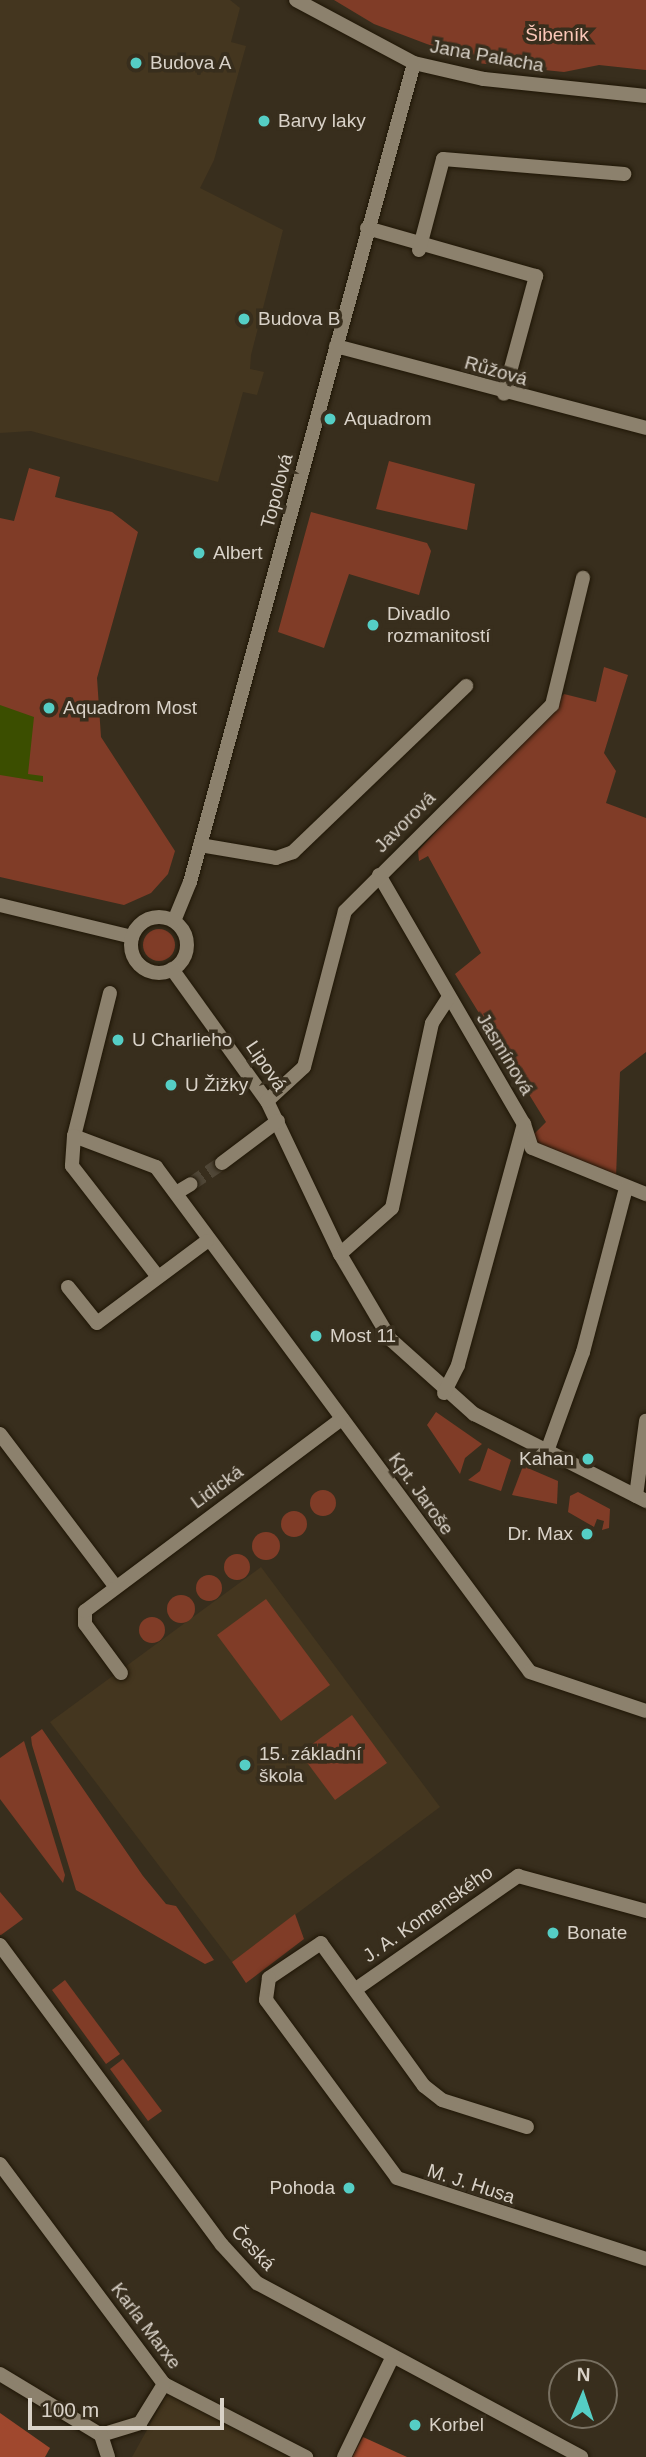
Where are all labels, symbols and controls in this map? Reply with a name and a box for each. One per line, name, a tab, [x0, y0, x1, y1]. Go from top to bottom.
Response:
park label: Šibeník	[525, 24, 589, 46]
street label: Jana Palacha	[428, 35, 546, 77]
place label: Budova A	[150, 52, 232, 74]
marker: Budova A	[128, 55, 144, 71]
place label: Barvy laky	[278, 110, 366, 132]
marker: Barvy laky	[256, 113, 272, 129]
place label: Budova B	[258, 308, 340, 330]
marker: Budova B	[236, 311, 252, 327]
street label: Růžová	[462, 351, 530, 391]
place label: Aquadrom	[344, 408, 432, 430]
marker: Aquadrom	[322, 411, 338, 427]
street label: Topolová	[256, 451, 298, 531]
place label: Albert	[213, 542, 263, 564]
marker: Albert	[191, 545, 207, 561]
place label: Divadlo rozmanitostí	[387, 603, 490, 647]
marker: Divadlo rozmanitostí	[365, 617, 381, 633]
place label: Aquadrom Most	[63, 697, 197, 719]
marker: Aquadrom Most	[41, 700, 57, 716]
street label: Javorová	[370, 787, 440, 857]
street label: Jasmínová	[472, 1009, 538, 1099]
place label: U Charlieho	[132, 1029, 232, 1051]
marker: U Charlieho	[110, 1032, 126, 1048]
street label: Lipová	[241, 1036, 291, 1096]
place label: U Žižky	[185, 1074, 248, 1096]
marker: U Žižky	[163, 1077, 179, 1093]
place label: Most 11	[330, 1325, 396, 1347]
marker: Most 11	[308, 1328, 324, 1344]
street label: Kpt. Jaroše	[384, 1448, 458, 1540]
place label: Kahan	[519, 1448, 574, 1470]
marker: Kahan	[580, 1451, 596, 1467]
street label: Lidická	[186, 1460, 248, 1514]
place label: Dr. Max	[508, 1523, 573, 1545]
marker: Dr. Max	[579, 1526, 595, 1542]
place label: 15. základní škola	[259, 1743, 361, 1787]
marker: 15. základní škola	[237, 1757, 253, 1773]
street label: J. A. Komenského	[358, 1860, 498, 1968]
place label: Bonate	[567, 1922, 627, 1944]
marker: Bonate	[545, 1925, 561, 1941]
street label: M. J. Husa	[424, 2159, 518, 2209]
place label: Pohoda	[269, 2177, 335, 2199]
marker: Pohoda	[341, 2180, 357, 2196]
street label: Česká	[226, 2221, 280, 2275]
street label: Karla Marxe	[106, 2278, 186, 2374]
north arrow	[548, 2359, 618, 2429]
text: N	[576, 2364, 591, 2385]
scale bar	[32, 2384, 228, 2428]
text: 100 m	[41, 2398, 99, 2421]
place label: Korbel	[429, 2414, 484, 2436]
marker: Korbel	[407, 2417, 423, 2433]

